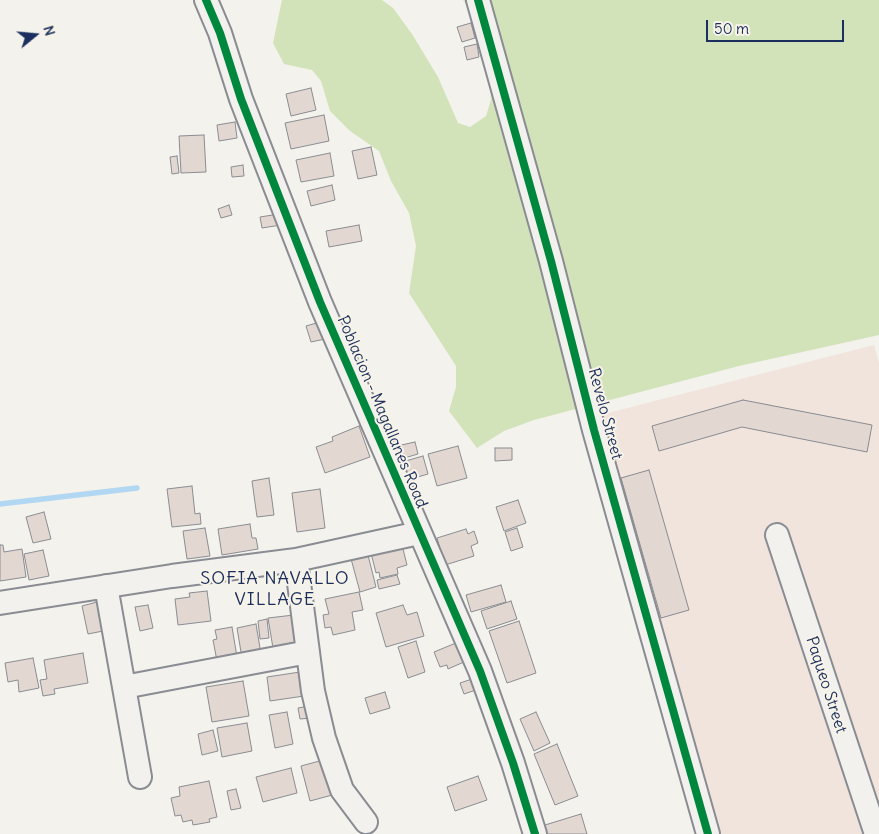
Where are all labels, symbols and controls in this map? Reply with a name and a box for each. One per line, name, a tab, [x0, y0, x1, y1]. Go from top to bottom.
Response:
north arrow	[10, 10, 60, 60]
scale bar	[709, 10, 846, 42]
text: 50 m	[714, 19, 749, 38]
text: N	[39, 23, 59, 38]
street label: Poblacion - Magallanes Road	[333, 313, 431, 511]
street label: Revelo Street	[584, 366, 626, 462]
district label: SOFIA NAVALLO VILLAGE	[199, 568, 351, 610]
street label: Paqueo Street	[801, 634, 851, 736]

